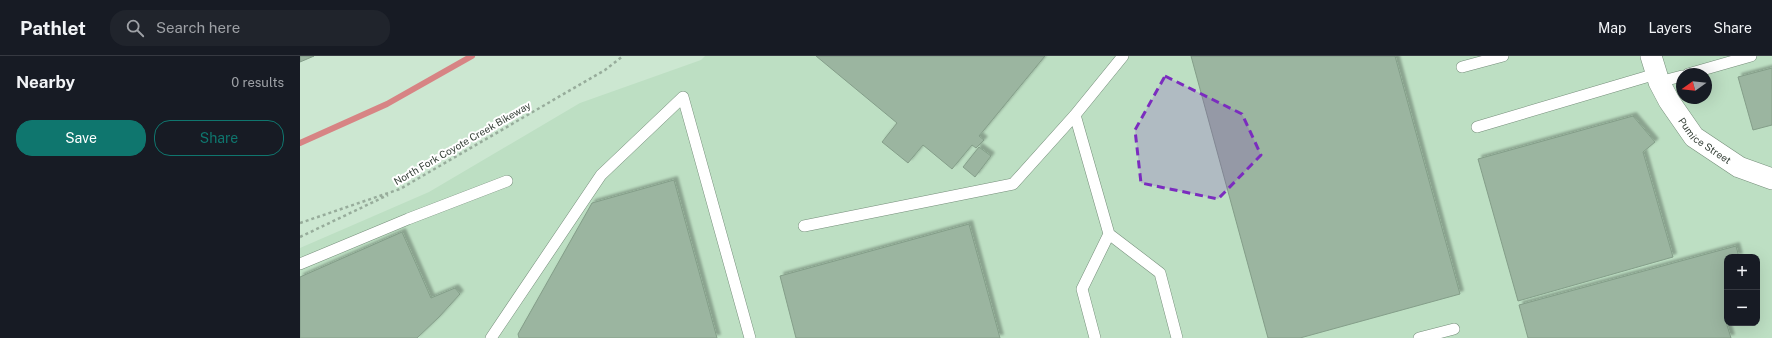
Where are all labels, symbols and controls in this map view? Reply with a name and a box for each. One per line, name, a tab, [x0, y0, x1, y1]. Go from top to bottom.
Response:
search box	[110, 10, 390, 46]
text: Pathlet	[20, 17, 86, 39]
icon: search	[124, 17, 146, 39]
text: Search here	[156, 19, 240, 36]
text: Map	[1598, 20, 1626, 36]
text: Layers	[1648, 20, 1692, 36]
text: Share	[1714, 20, 1752, 36]
north arrow	[1676, 68, 1712, 104]
text: Nearby	[16, 72, 75, 92]
text: 0 results	[231, 75, 284, 90]
street label: North Fork Coyote Creek Bikeway	[391, 98, 533, 187]
street label: Pumice Street	[1676, 115, 1734, 166]
button: Save	[16, 120, 146, 156]
button: Share	[154, 120, 284, 156]
map controls	[1724, 254, 1760, 326]
button: +	[1724, 254, 1760, 290]
button: −	[1724, 290, 1760, 326]

